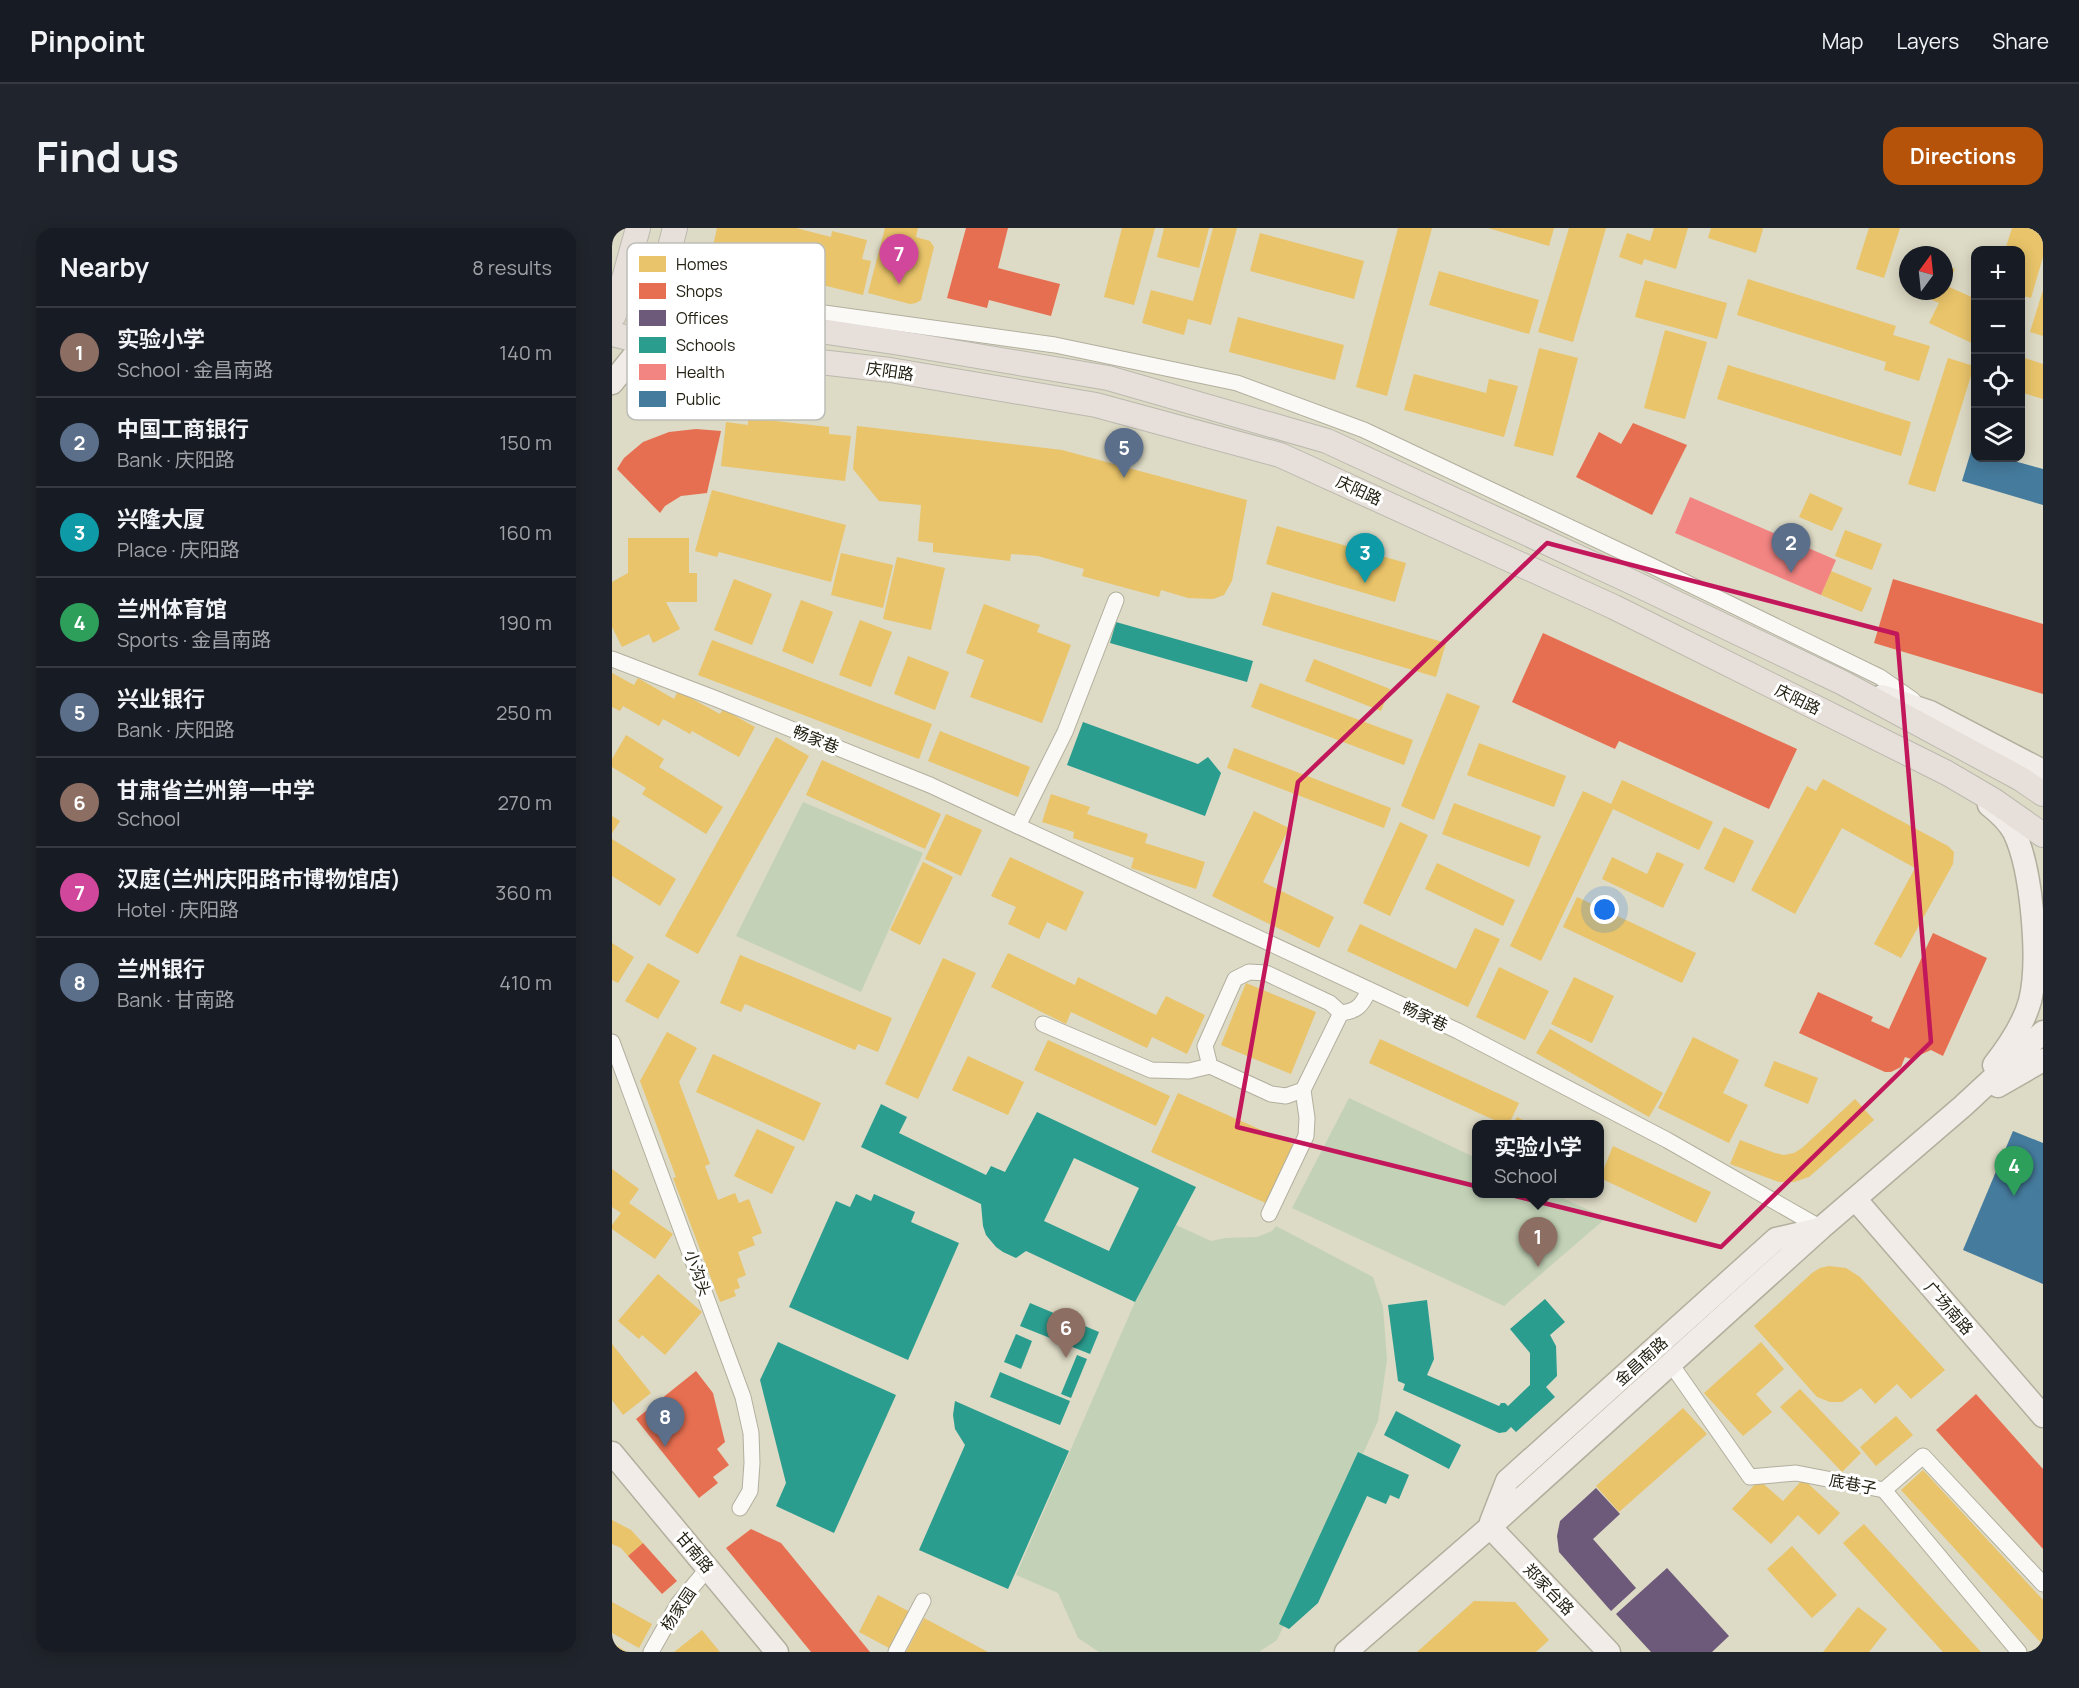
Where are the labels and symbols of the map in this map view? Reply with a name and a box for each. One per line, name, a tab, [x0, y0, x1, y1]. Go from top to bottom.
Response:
pin: 7	[880, 235, 918, 284]
legend	[627, 243, 825, 420]
north arrow	[1899, 246, 1953, 300]
text: Homes	[676, 253, 728, 275]
text: Shops	[676, 280, 723, 302]
text: Offices	[676, 307, 729, 329]
text: Schools	[676, 334, 735, 356]
street label: 庆阳路	[865, 357, 915, 385]
text: Health	[676, 361, 725, 383]
text: Public	[676, 388, 721, 410]
pin: 5	[1104, 428, 1144, 478]
street label: 庆阳路	[1333, 470, 1385, 510]
pin: 2	[1772, 524, 1810, 573]
pin: 3	[1346, 534, 1384, 583]
street label: 庆阳路	[1772, 679, 1824, 719]
street label: 畅家巷	[790, 720, 842, 758]
your location	[1590, 895, 1619, 924]
street label: 畅家巷	[1399, 996, 1451, 1036]
pin: 4	[1994, 1146, 2034, 1196]
pin: 1	[1518, 1218, 1558, 1267]
street label: 小沟头	[679, 1247, 717, 1299]
street label: 广场南路	[1920, 1277, 1978, 1339]
pin: 6	[1046, 1308, 1086, 1358]
street label: 金昌南路	[1610, 1331, 1672, 1391]
pin: 8	[646, 1398, 684, 1447]
street label: 底巷子	[1827, 1469, 1879, 1499]
street label: 甘南路	[671, 1527, 719, 1577]
street label: 郑家台路	[1519, 1558, 1579, 1620]
street label: 杨家园	[655, 1583, 701, 1635]

